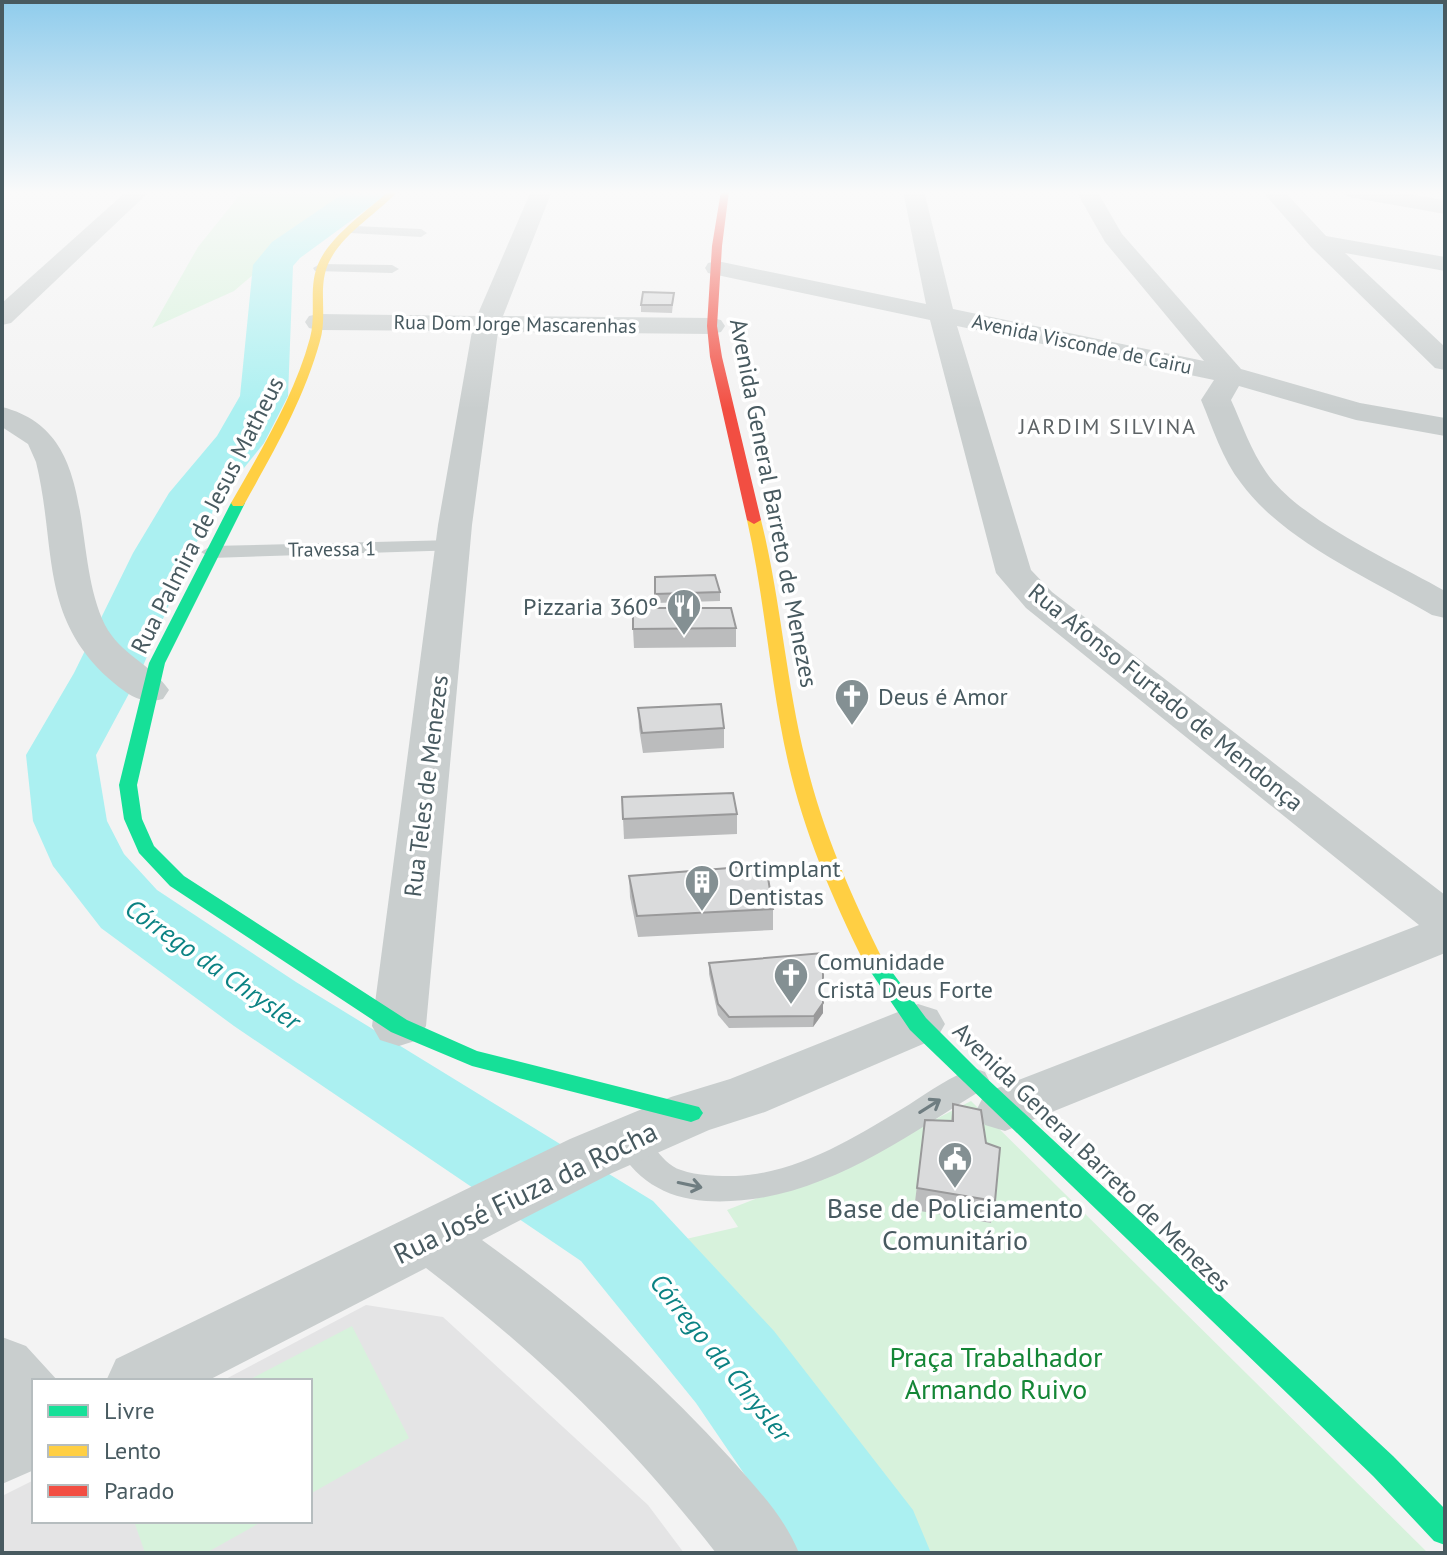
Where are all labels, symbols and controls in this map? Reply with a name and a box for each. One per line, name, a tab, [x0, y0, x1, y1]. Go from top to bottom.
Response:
street label: Avenida Visconde de Cairu	[970, 308, 1194, 380]
street label: Rua Dom Jorge Mascarenhas	[393, 309, 637, 339]
street label: Avenida General Barreto de Menezes	[723, 316, 825, 690]
street label: Rua Palmira de Jesus Matheus	[124, 371, 290, 659]
district label: JARDIM SILVINA	[1018, 412, 1197, 440]
street label: Travessa 1	[288, 535, 376, 563]
street label: Rua Afonso Furtado de Mendonça	[1022, 576, 1310, 818]
restaurant icon: Pizzaria 360º	[665, 587, 703, 637]
place label: Pizzaria 360º	[523, 591, 658, 622]
street label: Rua Teles de Menezes	[397, 673, 455, 899]
church icon: Deus é Amor	[833, 677, 871, 727]
place label: Deus é Amor	[878, 681, 1008, 712]
place label: Ortimplant Dentistas	[728, 853, 841, 912]
building icon: Ortimplant Dentistas	[683, 863, 721, 913]
water label: Córrego da Chrysler	[119, 891, 308, 1038]
place label: Comunidade Cristã Deus Forte	[817, 946, 993, 1005]
church icon: Comunidade Cristã Deus Forte	[772, 956, 810, 1006]
street label: Avenida General Barreto de Menezes	[946, 1016, 1238, 1298]
one-way arrow	[918, 1098, 941, 1114]
street label: Rua José Fiuza da Rocha	[387, 1112, 663, 1272]
public building icon: Base de Policiamento Comunitário	[936, 1140, 974, 1190]
one-way arrow	[677, 1178, 703, 1193]
place label: Base de Policiamento Comunitário	[827, 1189, 1083, 1258]
water label: Córrego da Chrysler	[643, 1266, 800, 1449]
park label: Praça Trabalhador Armando Ruivo	[889, 1338, 1103, 1407]
legend	[32, 1379, 312, 1523]
text: Livre	[104, 1395, 155, 1426]
text: Lento	[104, 1435, 161, 1466]
text: Parado	[104, 1475, 174, 1506]

